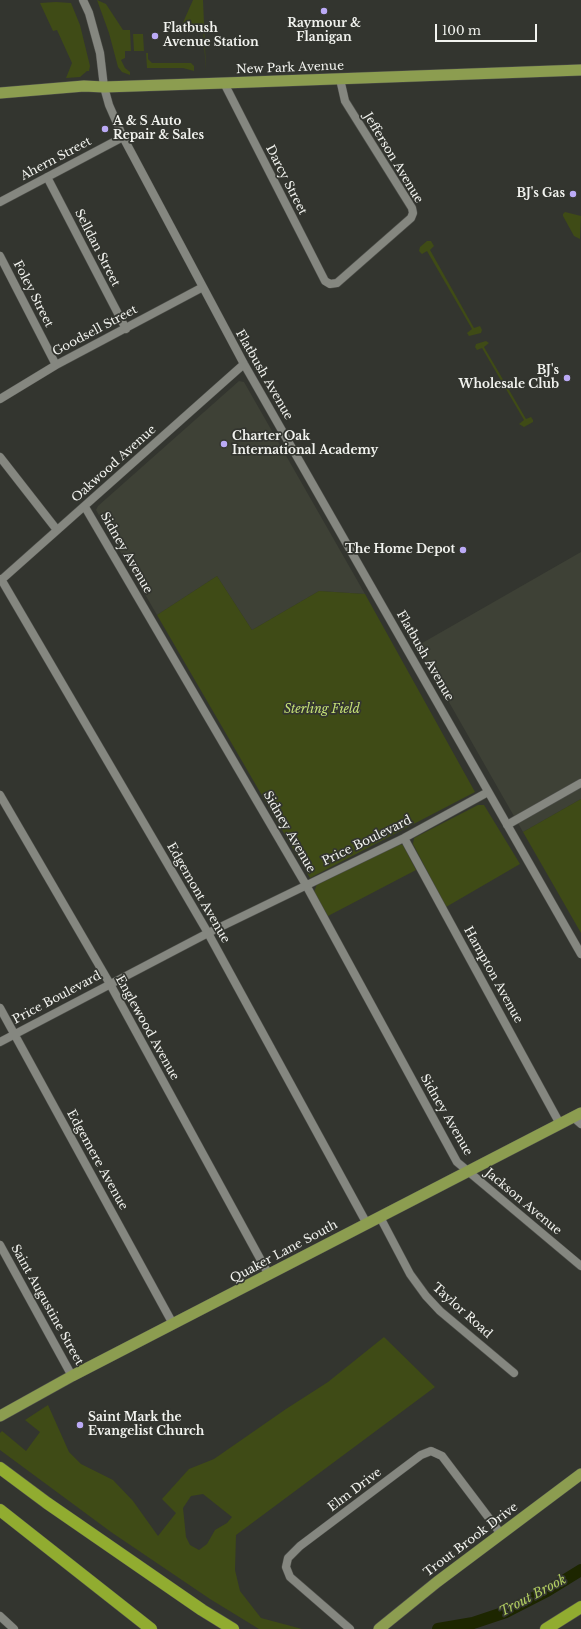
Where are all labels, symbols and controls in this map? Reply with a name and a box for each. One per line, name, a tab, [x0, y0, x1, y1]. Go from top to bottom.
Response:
marker: Raymour & Flanigan	[319, 6, 329, 16]
scale bar	[437, 16, 539, 42]
place label: Raymour & Flanigan	[287, 17, 361, 45]
place label: Flatbush Avenue Station	[163, 22, 259, 50]
text: 100 m	[442, 23, 481, 38]
marker: Flatbush Avenue Station	[150, 31, 160, 41]
street label: New Park Avenue	[236, 59, 344, 77]
street label: Jefferson Avenue	[360, 110, 426, 206]
place label: A & S Auto Repair & Sales	[113, 115, 204, 143]
marker: A & S Auto Repair & Sales	[100, 124, 110, 134]
street label: Ahern Street	[18, 134, 94, 184]
street label: Darcy Street	[262, 143, 310, 217]
place label: BJ's Gas	[516, 187, 565, 201]
marker: BJ's Gas	[568, 189, 578, 199]
street label: Selldan Street	[71, 207, 123, 289]
street label: Foley Street	[10, 258, 56, 330]
street label: Goodsell Street	[50, 303, 140, 359]
street label: Flatbush Avenue	[232, 327, 296, 423]
place label: BJ's Wholesale Club	[458, 364, 559, 392]
marker: BJ's Wholesale Club	[562, 373, 572, 383]
street label: Oakwood Avenue	[69, 422, 159, 506]
place label: Charter Oak International Academy	[232, 430, 378, 458]
marker: Charter Oak International Academy	[219, 439, 229, 449]
street label: Sidney Avenue	[97, 510, 155, 596]
place label: The Home Depot	[345, 543, 455, 557]
marker: The Home Depot	[458, 545, 468, 555]
street label: Flatbush Avenue	[393, 608, 457, 704]
park label: Sterling Field	[284, 703, 360, 717]
street label: Sidney Avenue	[260, 789, 318, 875]
street label: Price Boulevard	[320, 813, 414, 869]
street label: Edgemont Avenue	[163, 840, 233, 946]
street label: Hampton Avenue	[460, 924, 526, 1026]
street label: Price Boulevard	[10, 969, 104, 1027]
street label: Englewood Avenue	[112, 973, 182, 1083]
street label: Sidney Avenue	[417, 1072, 475, 1158]
street label: Edgemere Avenue	[64, 1107, 130, 1213]
street label: Jackson Avenue	[482, 1166, 564, 1238]
street label: Quaker Lane South	[228, 1218, 340, 1286]
street label: Saint Augustine Street	[8, 1242, 86, 1368]
street label: Taylor Road	[429, 1280, 495, 1342]
place label: Saint Mark the Evangelist Church	[88, 1411, 204, 1439]
marker: Saint Mark the Evangelist Church	[75, 1420, 85, 1430]
street label: Elm Drive	[325, 1465, 385, 1515]
street label: Trout Brook Drive	[421, 1500, 521, 1580]
water label: Trout Brook	[497, 1572, 569, 1620]

